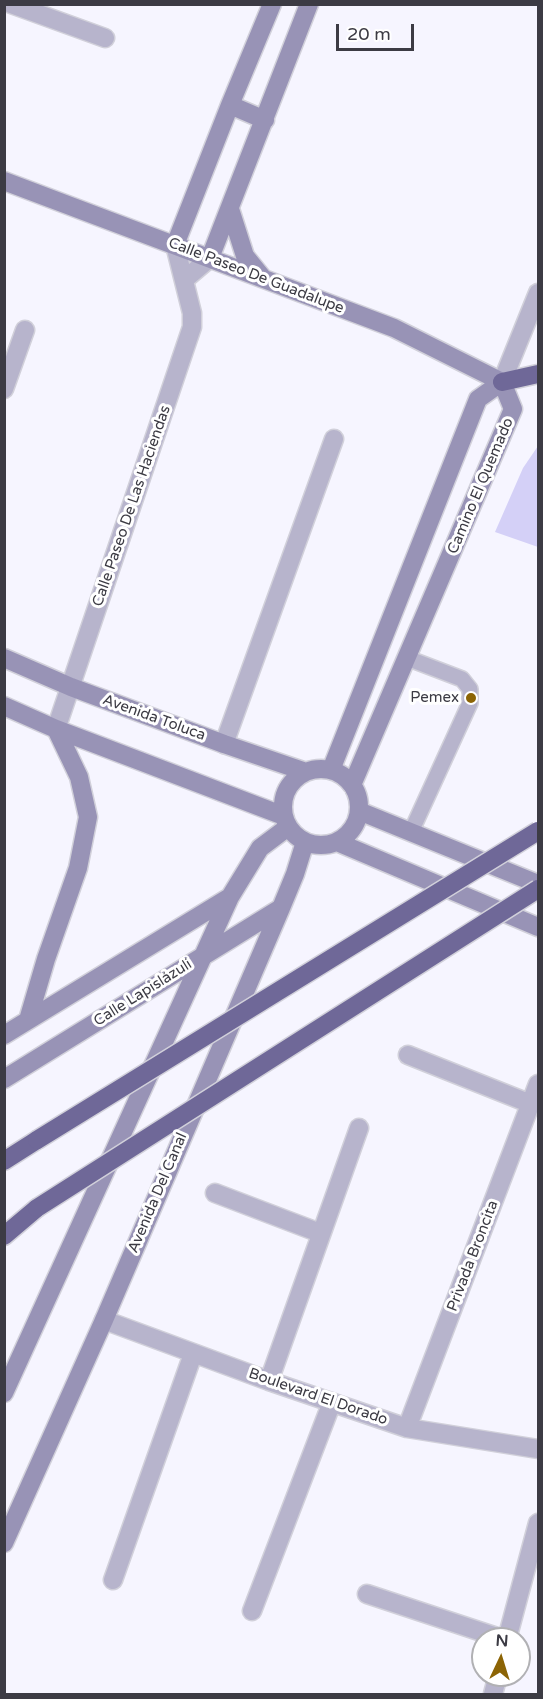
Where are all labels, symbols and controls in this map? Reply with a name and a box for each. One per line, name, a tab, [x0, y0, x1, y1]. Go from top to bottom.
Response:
scale bar	[339, 12, 417, 50]
text: 20 m	[347, 23, 391, 45]
street label: Calle Paseo De Guadalupe	[166, 234, 346, 318]
street label: Calle Paseo De Las Haciendas	[89, 403, 175, 609]
street label: Camino El Quemado	[444, 415, 518, 557]
place label: Pemex	[410, 689, 459, 707]
street label: Avenida Toluca	[100, 691, 208, 745]
marker: Pemex	[464, 691, 478, 705]
street label: Calle Lapislázuli	[91, 956, 195, 1030]
street label: Avenida Del Canal	[125, 1130, 191, 1256]
street label: Privada Broncita	[444, 1198, 502, 1314]
street label: Boulevard El Dorado	[246, 1365, 390, 1429]
north arrow	[471, 1627, 531, 1687]
text: N	[495, 1631, 509, 1651]

